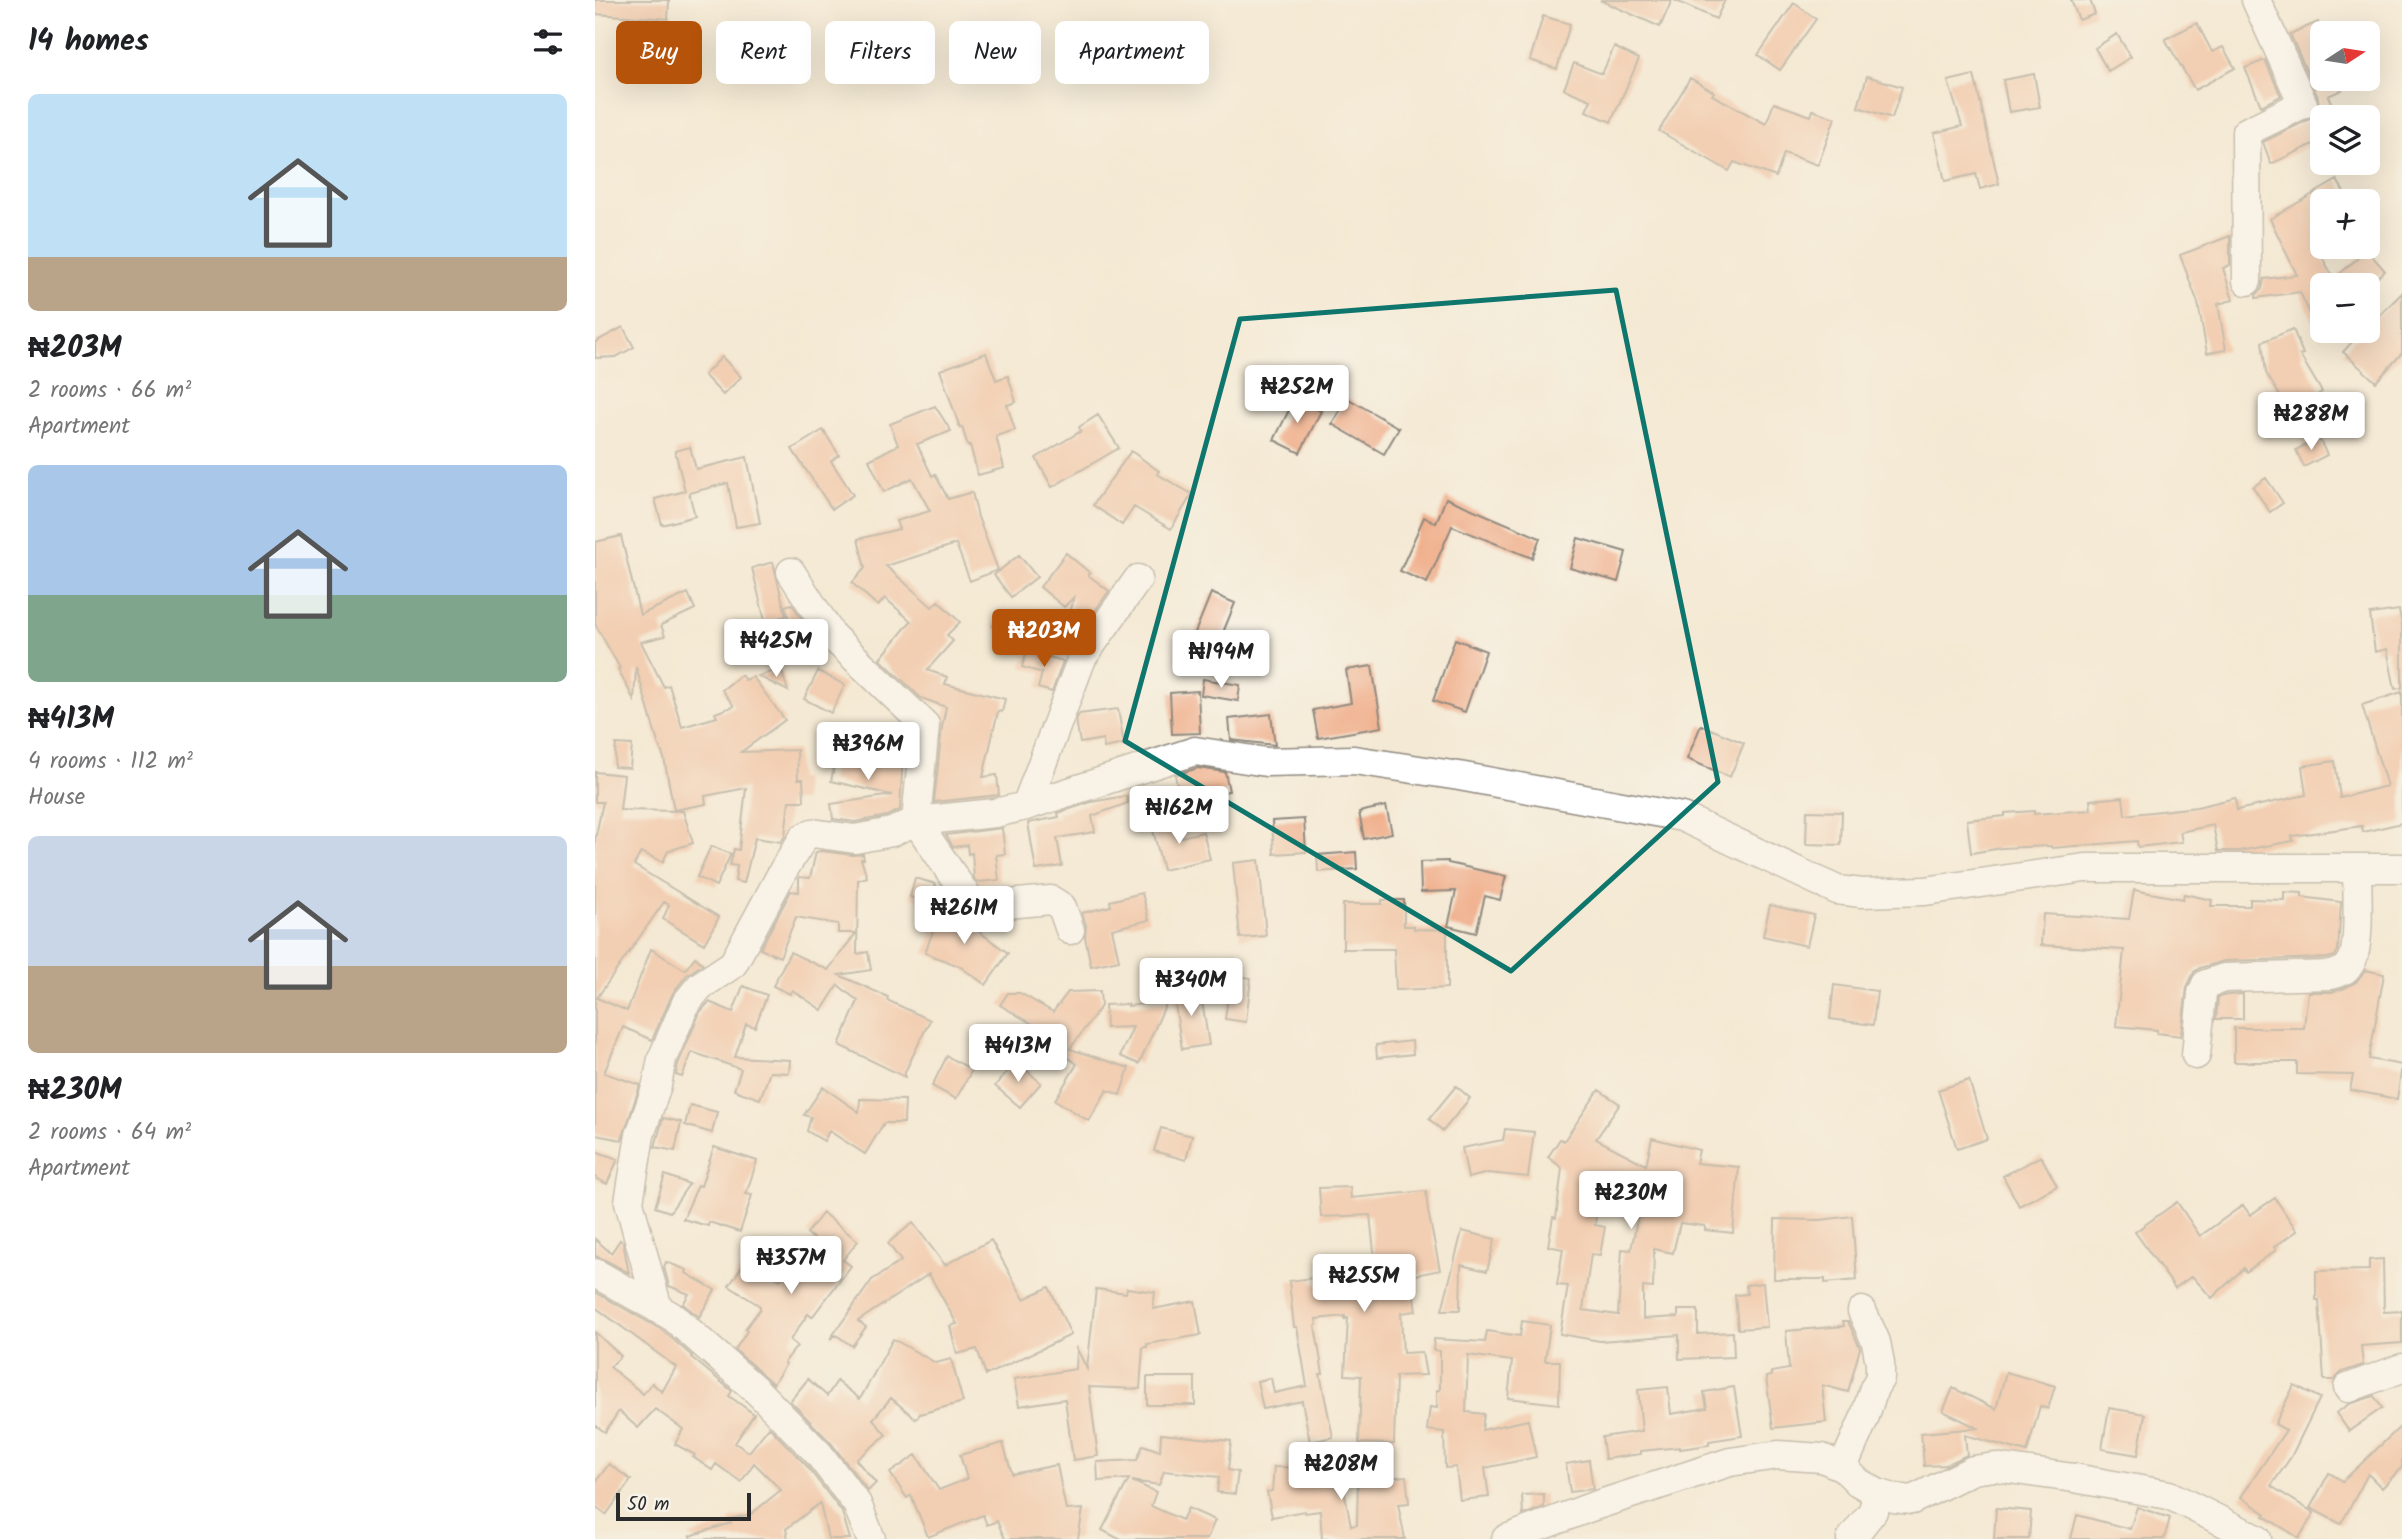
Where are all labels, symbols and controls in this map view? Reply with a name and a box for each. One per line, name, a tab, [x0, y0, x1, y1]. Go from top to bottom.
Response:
text: 14 homes	[28, 18, 149, 66]
chip: Buy	[616, 21, 702, 84]
chip: Rent	[716, 21, 811, 84]
chip: Filters	[825, 21, 935, 84]
chip: New	[949, 21, 1041, 84]
chip: Apartment	[1055, 21, 1209, 84]
north arrow	[2310, 21, 2380, 91]
map controls	[2310, 21, 2380, 343]
icon: filters	[529, 23, 567, 61]
button: layers	[2310, 105, 2380, 175]
icon: home	[235, 140, 361, 266]
button: +	[2310, 189, 2380, 259]
button: −	[2310, 273, 2380, 343]
text: ₦203M	[28, 325, 122, 373]
pin: ₦252M	[1248, 366, 1346, 425]
text: ₦252M	[1261, 370, 1333, 406]
text: 2 rooms · 66 m²	[28, 373, 191, 409]
pin: ₦288M	[2262, 392, 2360, 452]
text: ₦288M	[2274, 397, 2348, 433]
text: Apartment	[28, 409, 130, 445]
icon: home	[235, 511, 361, 637]
pin: ₦203M	[995, 610, 1093, 669]
text: ₦203M	[1008, 614, 1080, 650]
pin: ₦425M	[727, 620, 825, 679]
text: ₦425M	[740, 624, 812, 660]
pin: ₦194M	[1172, 630, 1270, 690]
text: ₦194M	[1188, 635, 1254, 671]
text: ₦413M	[28, 696, 114, 744]
pin: ₦396M	[819, 722, 917, 782]
text: ₦396M	[833, 727, 903, 763]
text: 4 rooms · 112 m²	[28, 744, 193, 780]
text: House	[28, 780, 85, 816]
pin: ₦162M	[1130, 786, 1228, 846]
text: ₦162M	[1146, 791, 1212, 827]
icon: home	[235, 882, 361, 1008]
pin: ₦261M	[915, 886, 1013, 946]
text: ₦261M	[931, 891, 997, 927]
pin: ₦340M	[1142, 958, 1240, 1018]
text: ₦340M	[1156, 963, 1226, 999]
pin: ₦413M	[969, 1024, 1067, 1084]
text: ₦413M	[985, 1029, 1051, 1065]
text: ₦230M	[28, 1067, 122, 1115]
text: 2 rooms · 64 m²	[28, 1115, 191, 1151]
text: Apartment	[28, 1151, 130, 1187]
pin: ₦230M	[1582, 1172, 1680, 1231]
text: ₦230M	[1595, 1176, 1667, 1212]
pin: ₦357M	[742, 1236, 840, 1296]
text: ₦357M	[756, 1241, 826, 1277]
pin: ₦255M	[1315, 1254, 1413, 1314]
text: ₦255M	[1329, 1259, 1399, 1295]
pin: ₦208M	[1292, 1442, 1390, 1502]
text: ₦208M	[1305, 1447, 1377, 1483]
scale bar	[616, 1490, 751, 1522]
text: 50 m	[627, 1490, 669, 1520]

